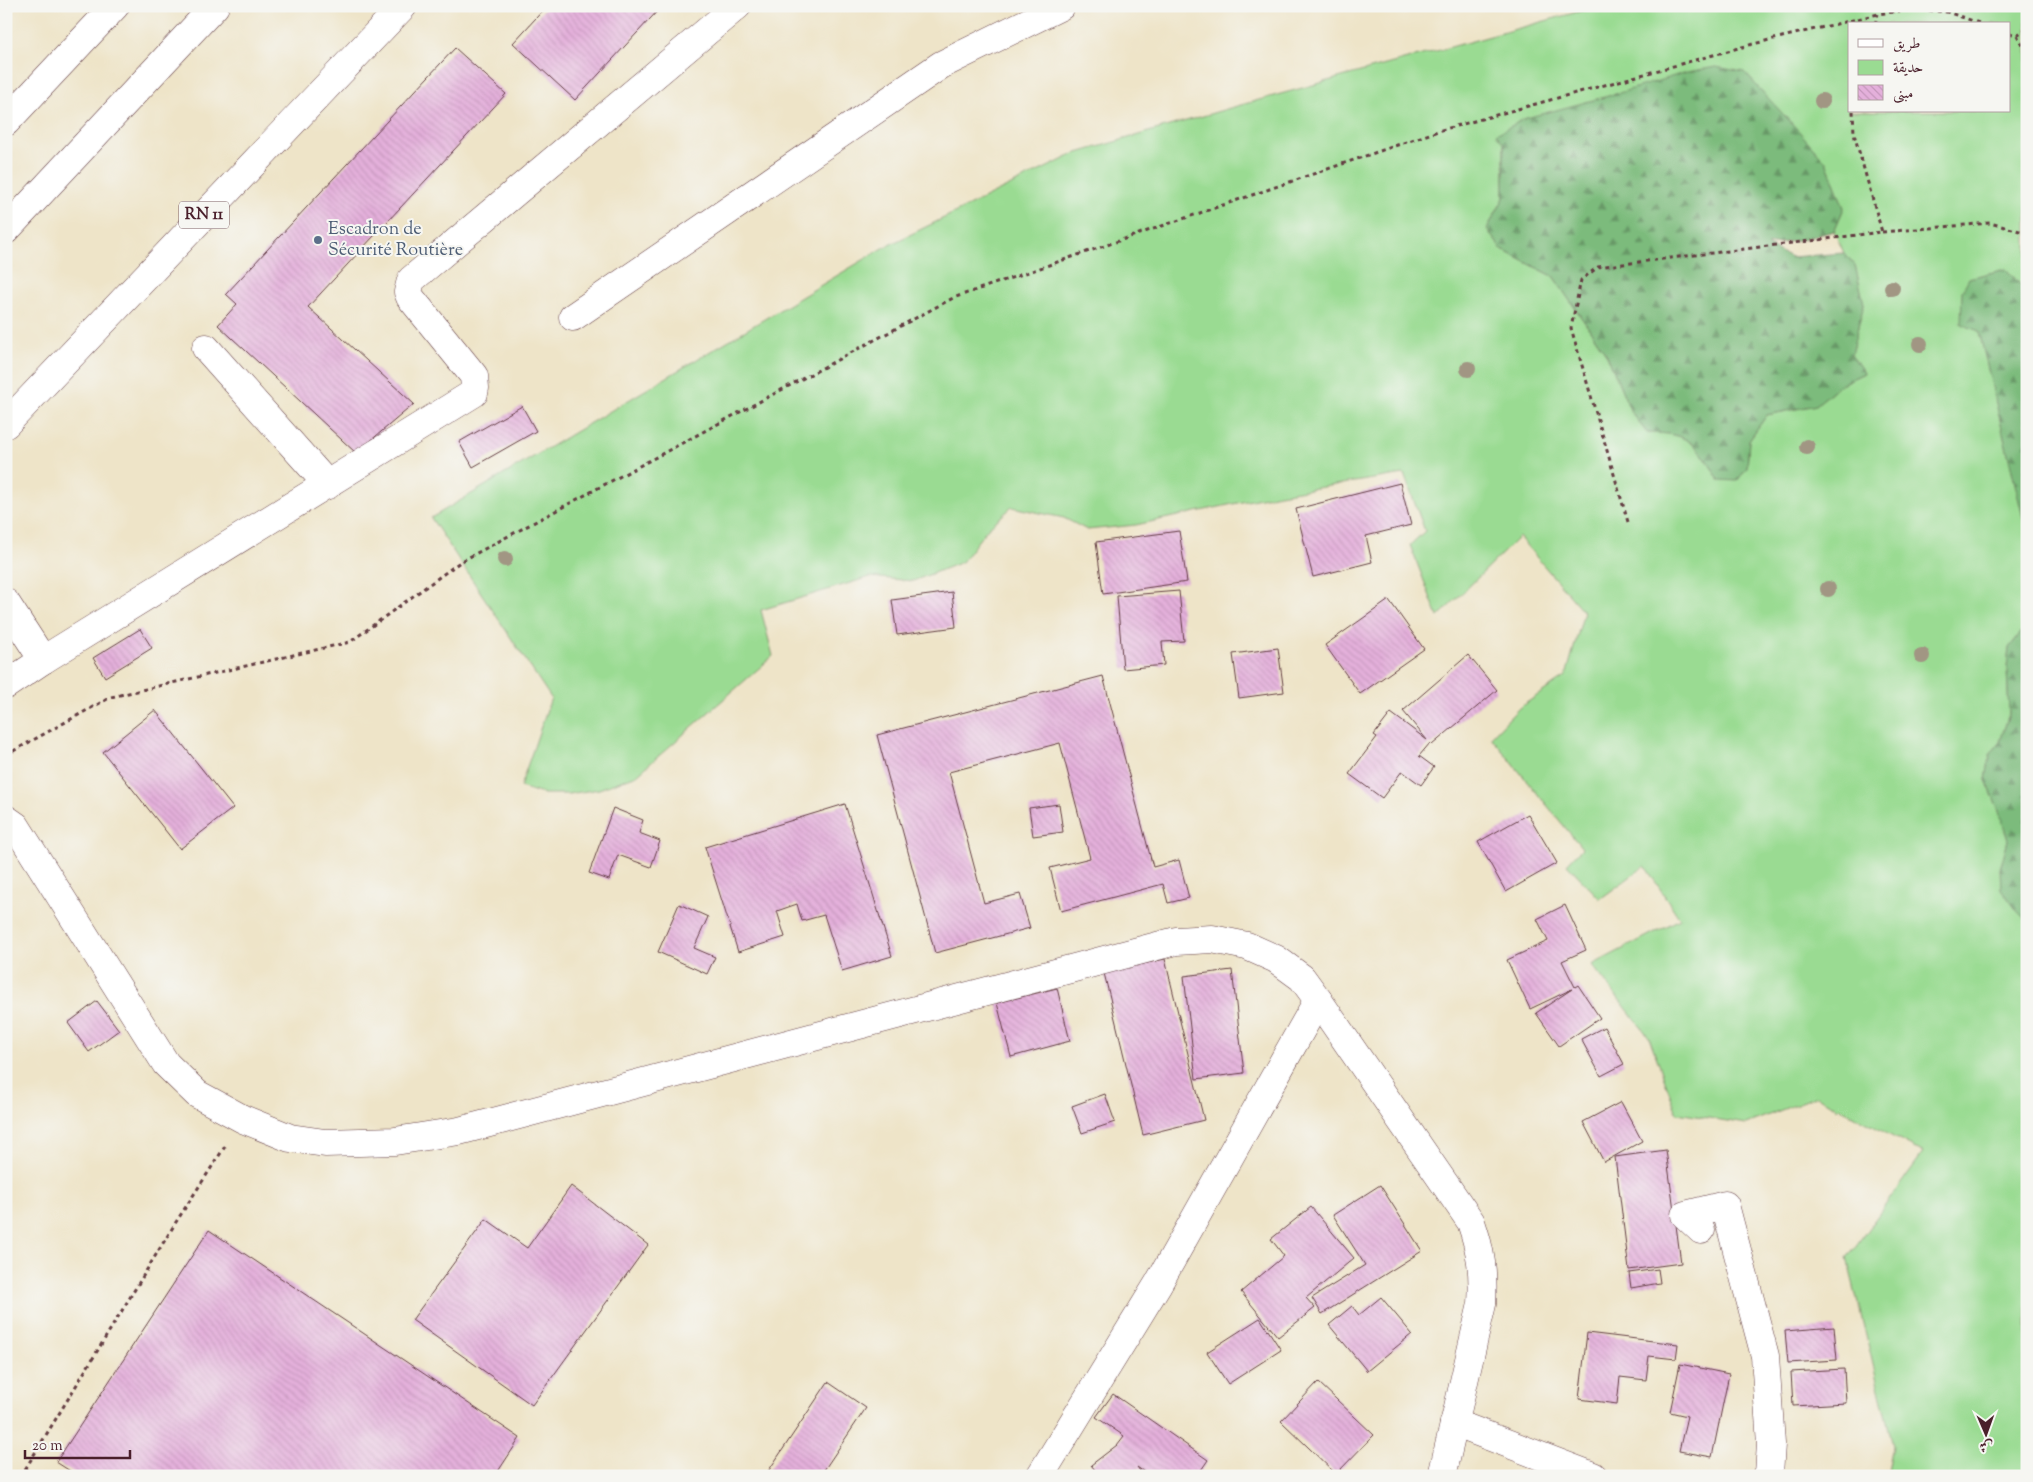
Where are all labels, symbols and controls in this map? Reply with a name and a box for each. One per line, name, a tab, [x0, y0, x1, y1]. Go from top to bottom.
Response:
legend	[1848, 22, 2010, 112]
text: طريق	[1893, 34, 1920, 55]
text: حديقة	[1893, 58, 1923, 79]
text: مبنى	[1893, 84, 1913, 105]
road number: RN 11	[179, 202, 229, 228]
place label: Escadron de Sécurité Routière	[328, 217, 463, 264]
marker: Escadron de Sécurité Routière	[312, 234, 324, 246]
north arrow	[1960, 1410, 2010, 1460]
scale bar	[25, 1427, 130, 1459]
text: ش	[1979, 1435, 1994, 1455]
text: 20 m	[32, 1436, 63, 1457]

